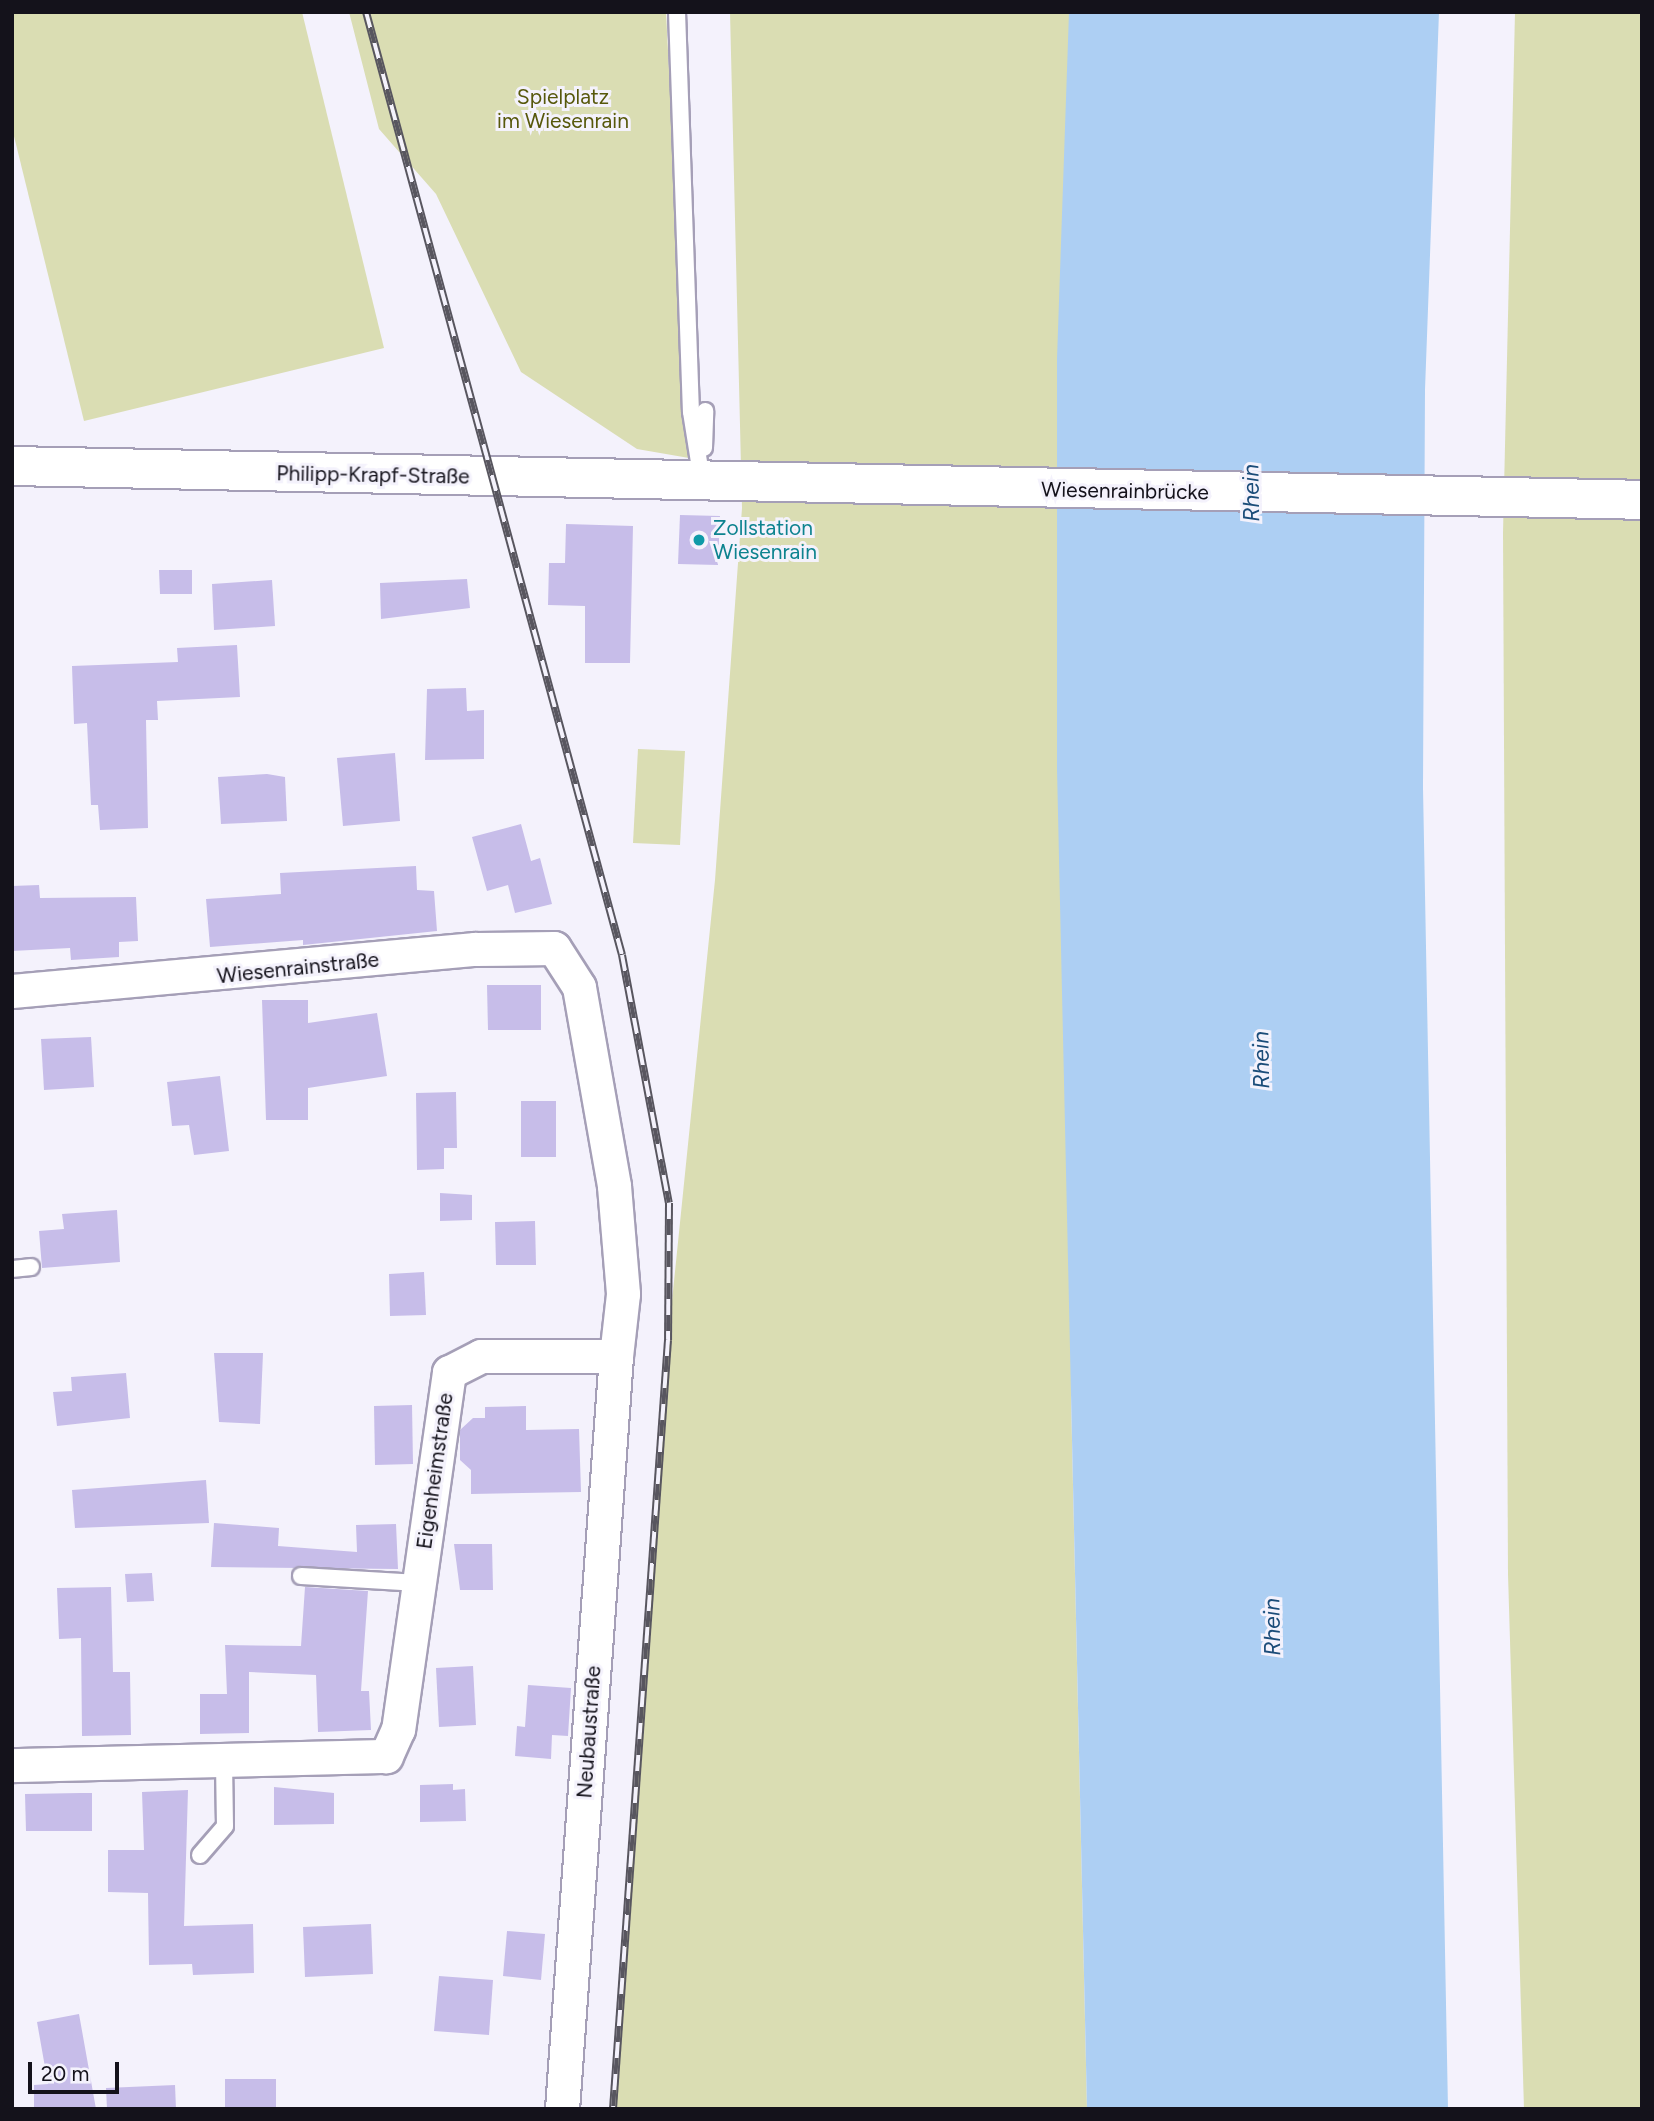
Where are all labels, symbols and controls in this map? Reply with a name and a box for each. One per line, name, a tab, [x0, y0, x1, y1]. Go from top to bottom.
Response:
park label: Spielplatz im Wiesenrain	[497, 84, 629, 134]
street label: Philipp-Krapf-Straße	[276, 461, 470, 489]
water label: Rhein	[1237, 464, 1265, 522]
street label: Wiesenrainbrücke	[1041, 477, 1209, 505]
place label: Zollstation Wiesenrain	[713, 515, 817, 565]
marker: Zollstation Wiesenrain	[691, 532, 707, 548]
street label: Wiesenrainstraße	[216, 947, 380, 989]
water label: Rhein	[1247, 1031, 1275, 1089]
street label: Eigenheimstraße	[412, 1391, 458, 1551]
water label: Rhein	[1258, 1598, 1286, 1656]
street label: Neubaustraße	[572, 1665, 606, 1799]
scale bar	[32, 2048, 122, 2092]
text: 20 m	[41, 2061, 89, 2086]

